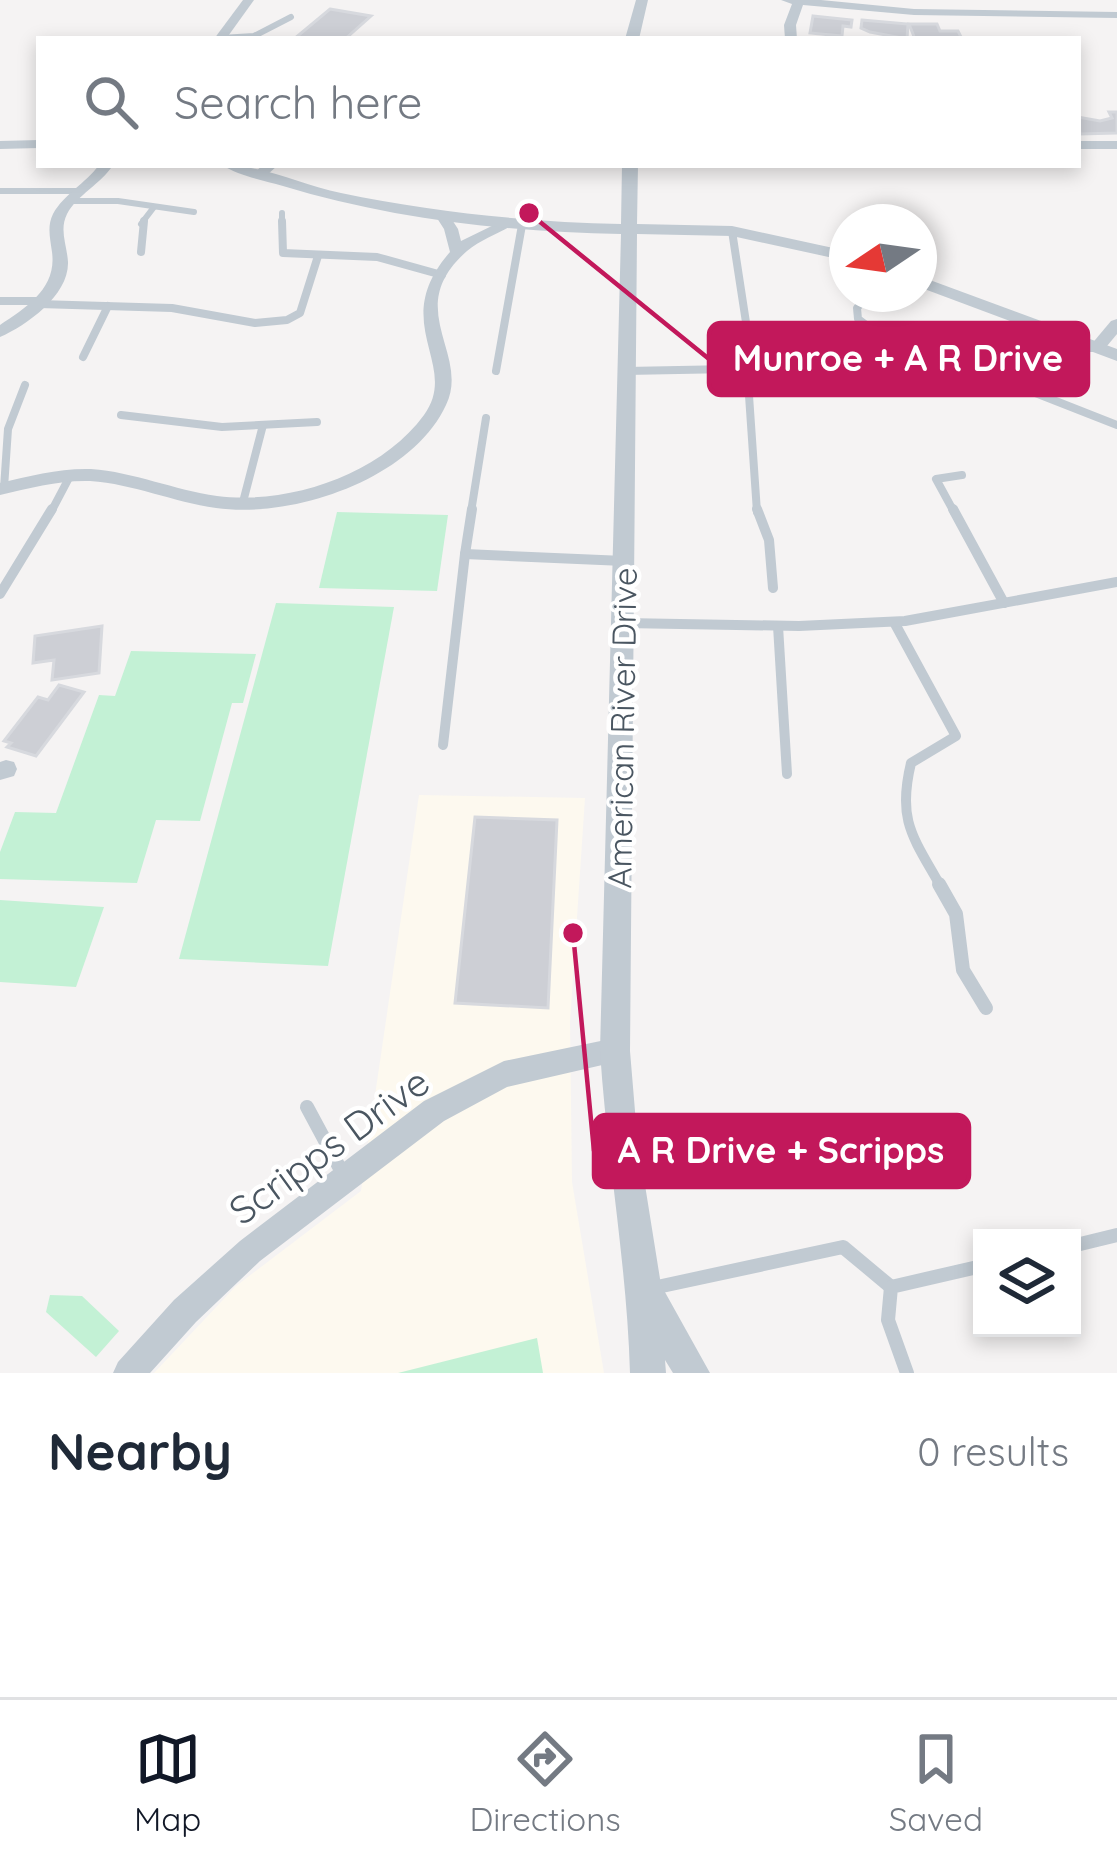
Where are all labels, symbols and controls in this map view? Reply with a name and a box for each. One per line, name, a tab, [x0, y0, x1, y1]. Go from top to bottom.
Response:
search box	[36, 36, 1081, 168]
icon: search	[78, 69, 144, 135]
text: Search here	[174, 74, 422, 130]
north arrow	[829, 204, 937, 312]
callout: Munroe + A R Drive	[709, 323, 1088, 395]
text: Munroe + A R Drive	[733, 335, 1063, 380]
street label: American River Drive	[598, 567, 645, 889]
street label: Scripps Drive	[219, 1057, 438, 1235]
callout: A R Drive + Scripps	[594, 1115, 969, 1187]
text: A R Drive + Scripps	[618, 1127, 944, 1172]
map controls	[973, 1229, 1081, 1337]
button: layers	[973, 1229, 1081, 1337]
text: Nearby	[48, 1419, 232, 1483]
text: 0 results	[917, 1427, 1069, 1476]
tab: Map	[134, 1726, 201, 1839]
tab: Directions	[469, 1726, 621, 1839]
tab: Saved	[889, 1726, 983, 1839]

